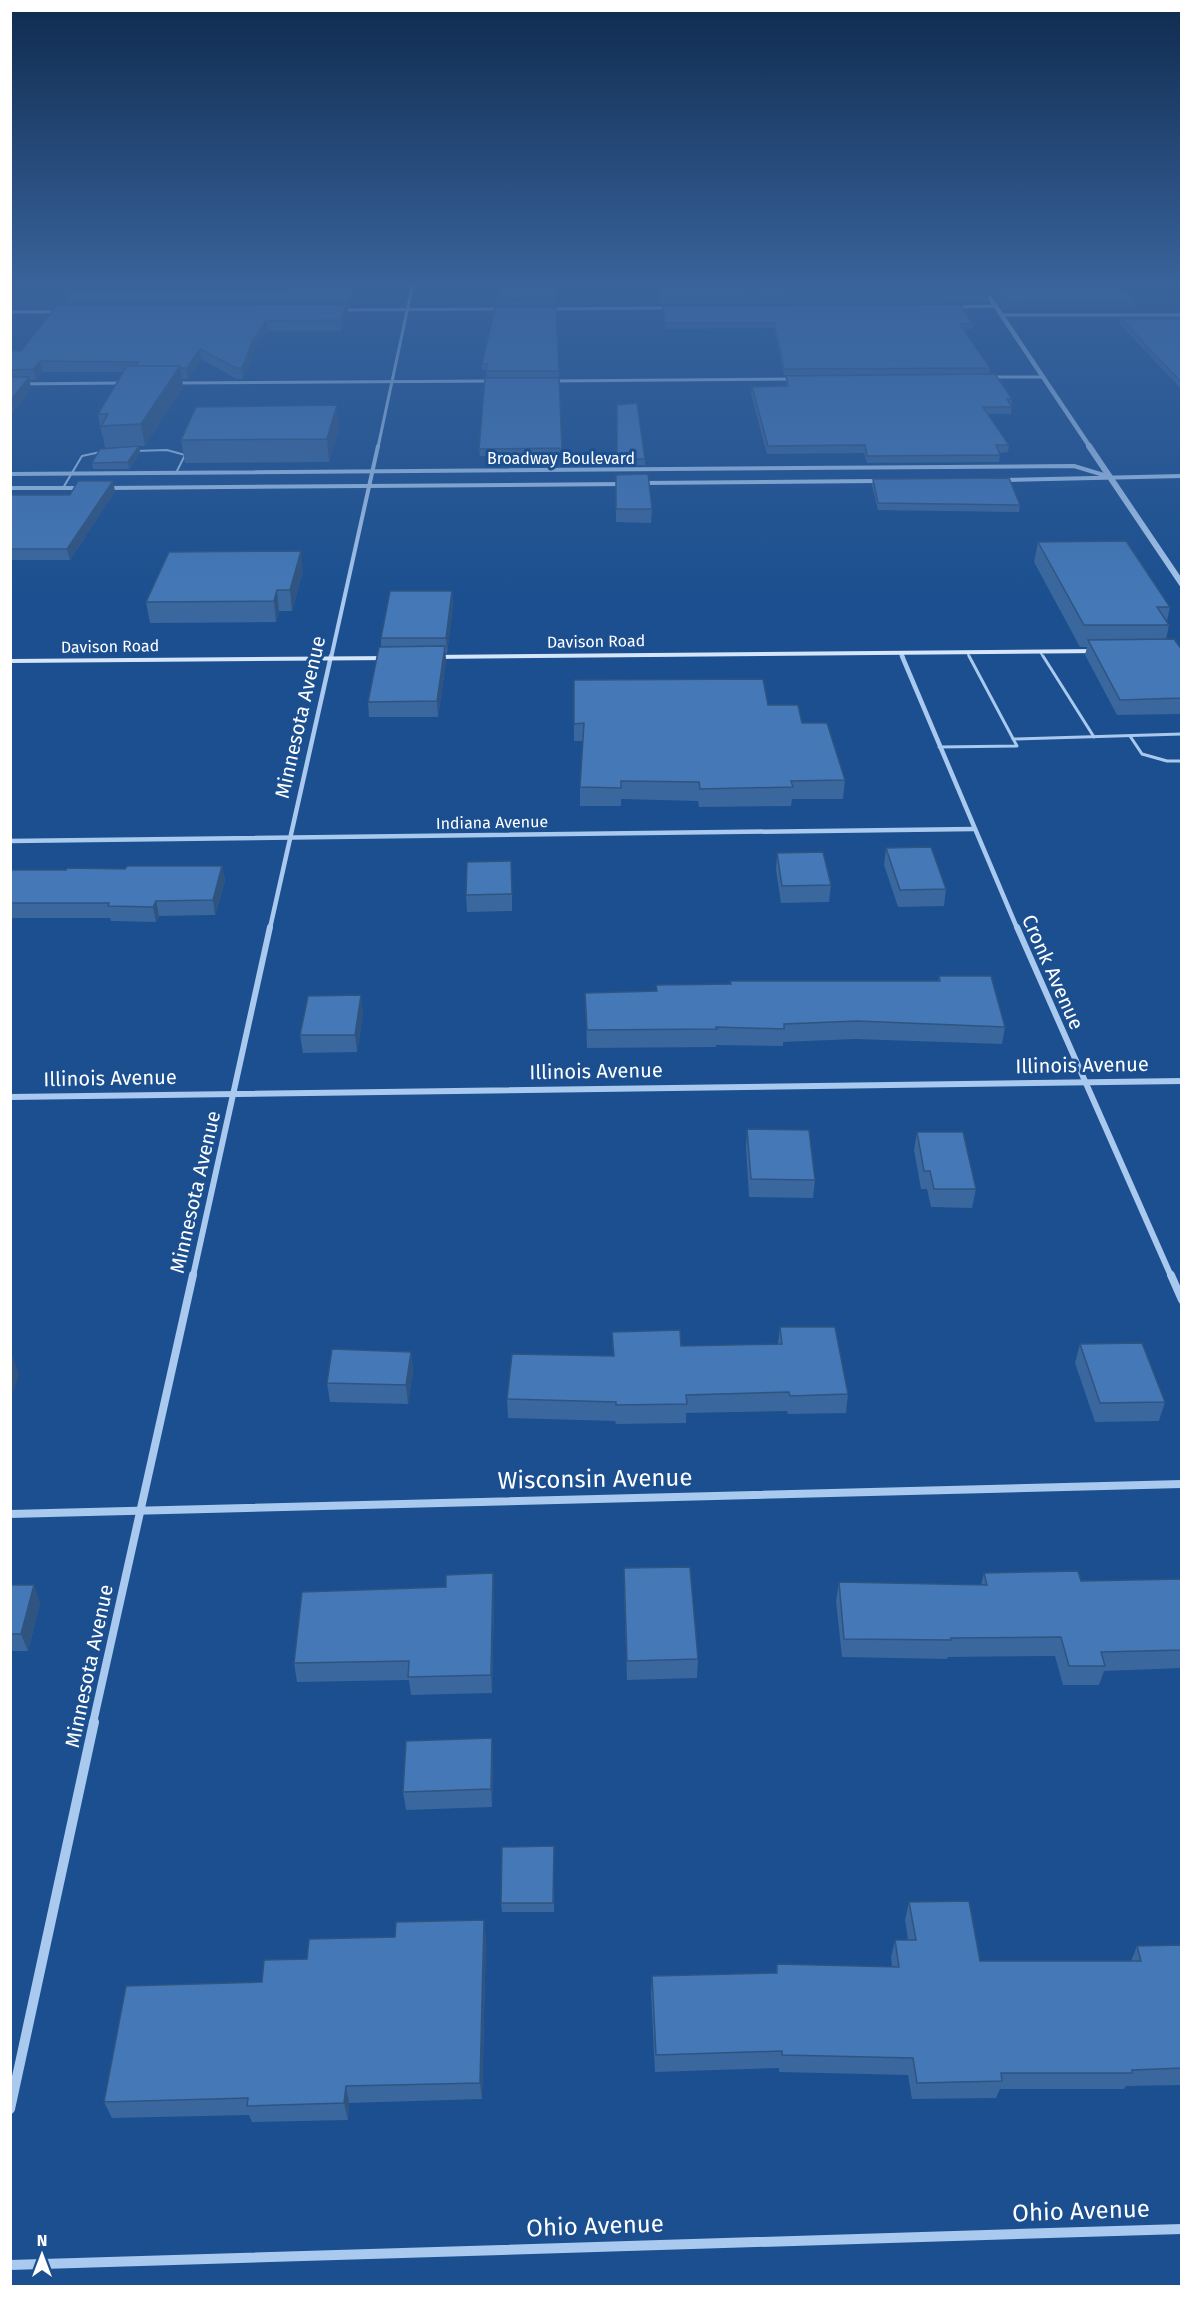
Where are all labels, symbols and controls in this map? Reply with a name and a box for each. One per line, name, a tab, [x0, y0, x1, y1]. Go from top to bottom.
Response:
street label: Broadway Boulevard	[487, 449, 635, 468]
street label: Davison Road	[547, 631, 645, 652]
street label: Minnesota Avenue	[270, 633, 330, 801]
street label: Davison Road	[61, 636, 159, 657]
street label: Indiana Avenue	[436, 812, 548, 833]
street label: Cronk Avenue	[1017, 911, 1089, 1033]
street label: Illinois Avenue	[1015, 1052, 1149, 1078]
street label: Illinois Avenue	[529, 1058, 663, 1084]
street label: Illinois Avenue	[43, 1065, 177, 1091]
street label: Minnesota Avenue	[165, 1108, 225, 1276]
street label: Wisconsin Avenue	[497, 1463, 693, 1495]
street label: Minnesota Avenue	[60, 1582, 118, 1750]
street label: Ohio Avenue	[1012, 2195, 1150, 2227]
street label: Ohio Avenue	[526, 2210, 664, 2242]
north arrow	[12, 2225, 72, 2285]
text: N	[37, 2231, 47, 2250]

